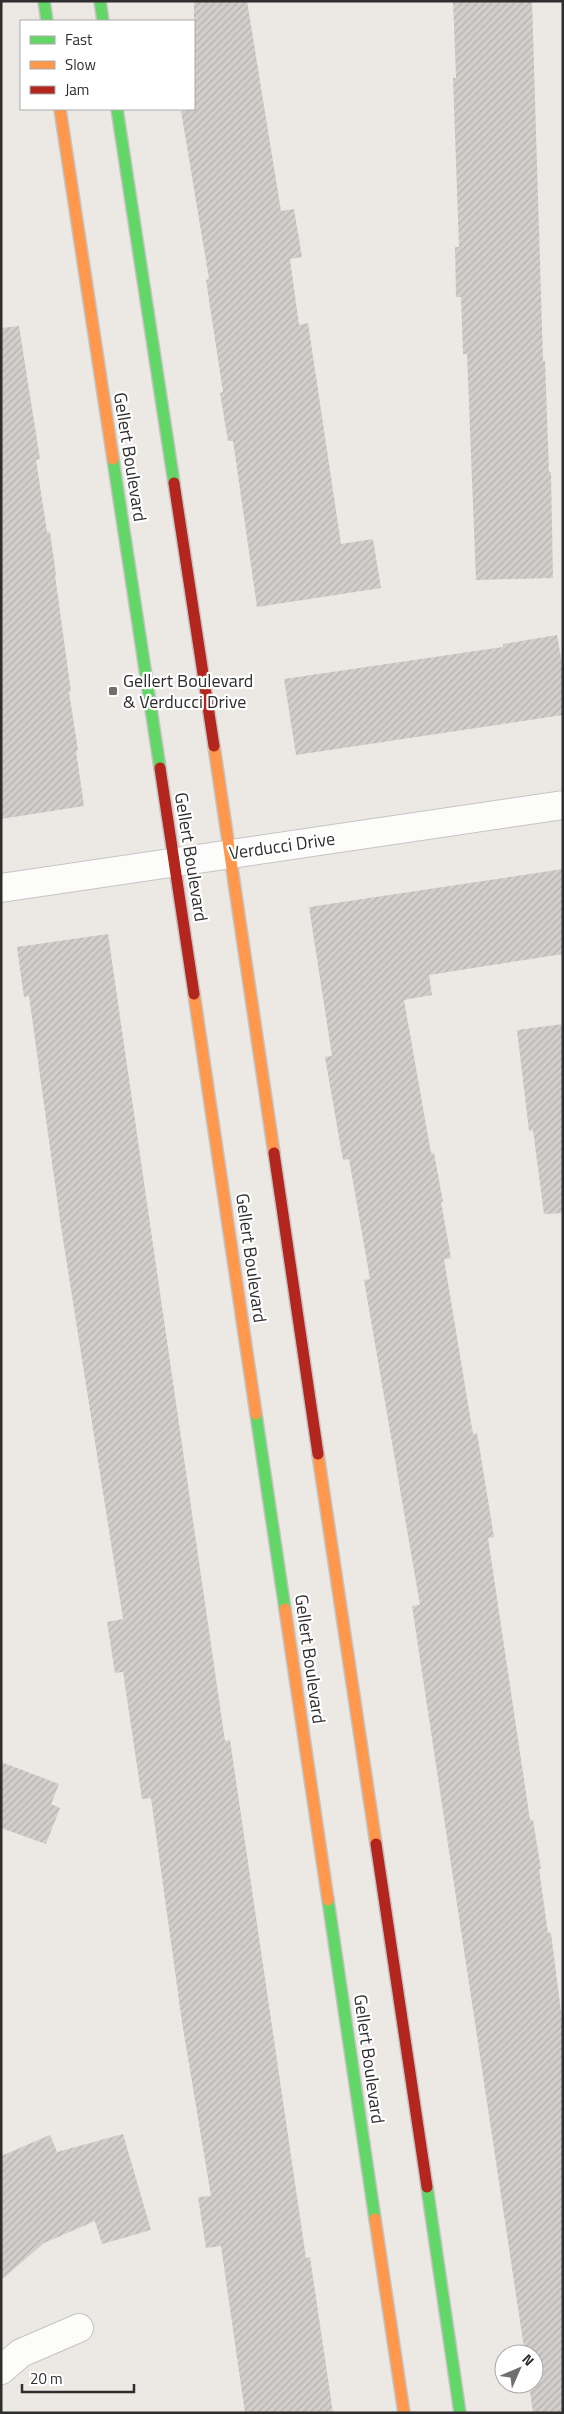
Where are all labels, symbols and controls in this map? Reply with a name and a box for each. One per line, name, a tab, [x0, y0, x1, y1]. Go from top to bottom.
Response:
legend	[20, 20, 195, 110]
text: Fast	[65, 28, 93, 51]
text: Slow	[65, 53, 96, 76]
text: Jam	[65, 78, 89, 101]
street label: Gellert Boulevard	[107, 390, 154, 523]
place label: Gellert Boulevard & Verducci Drive	[123, 667, 253, 715]
marker: Gellert Boulevard & Verducci Drive	[107, 685, 119, 697]
street label: Gellert Boulevard	[168, 790, 215, 923]
street label: Verducci Drive	[227, 825, 337, 866]
street label: Gellert Boulevard	[229, 1191, 274, 1324]
street label: Gellert Boulevard	[288, 1592, 333, 1725]
street label: Gellert Boulevard	[347, 1992, 392, 2125]
north arrow	[494, 2344, 544, 2394]
text: N	[518, 2349, 539, 2370]
scale bar	[22, 2362, 135, 2394]
text: 20 m	[30, 2367, 63, 2390]

